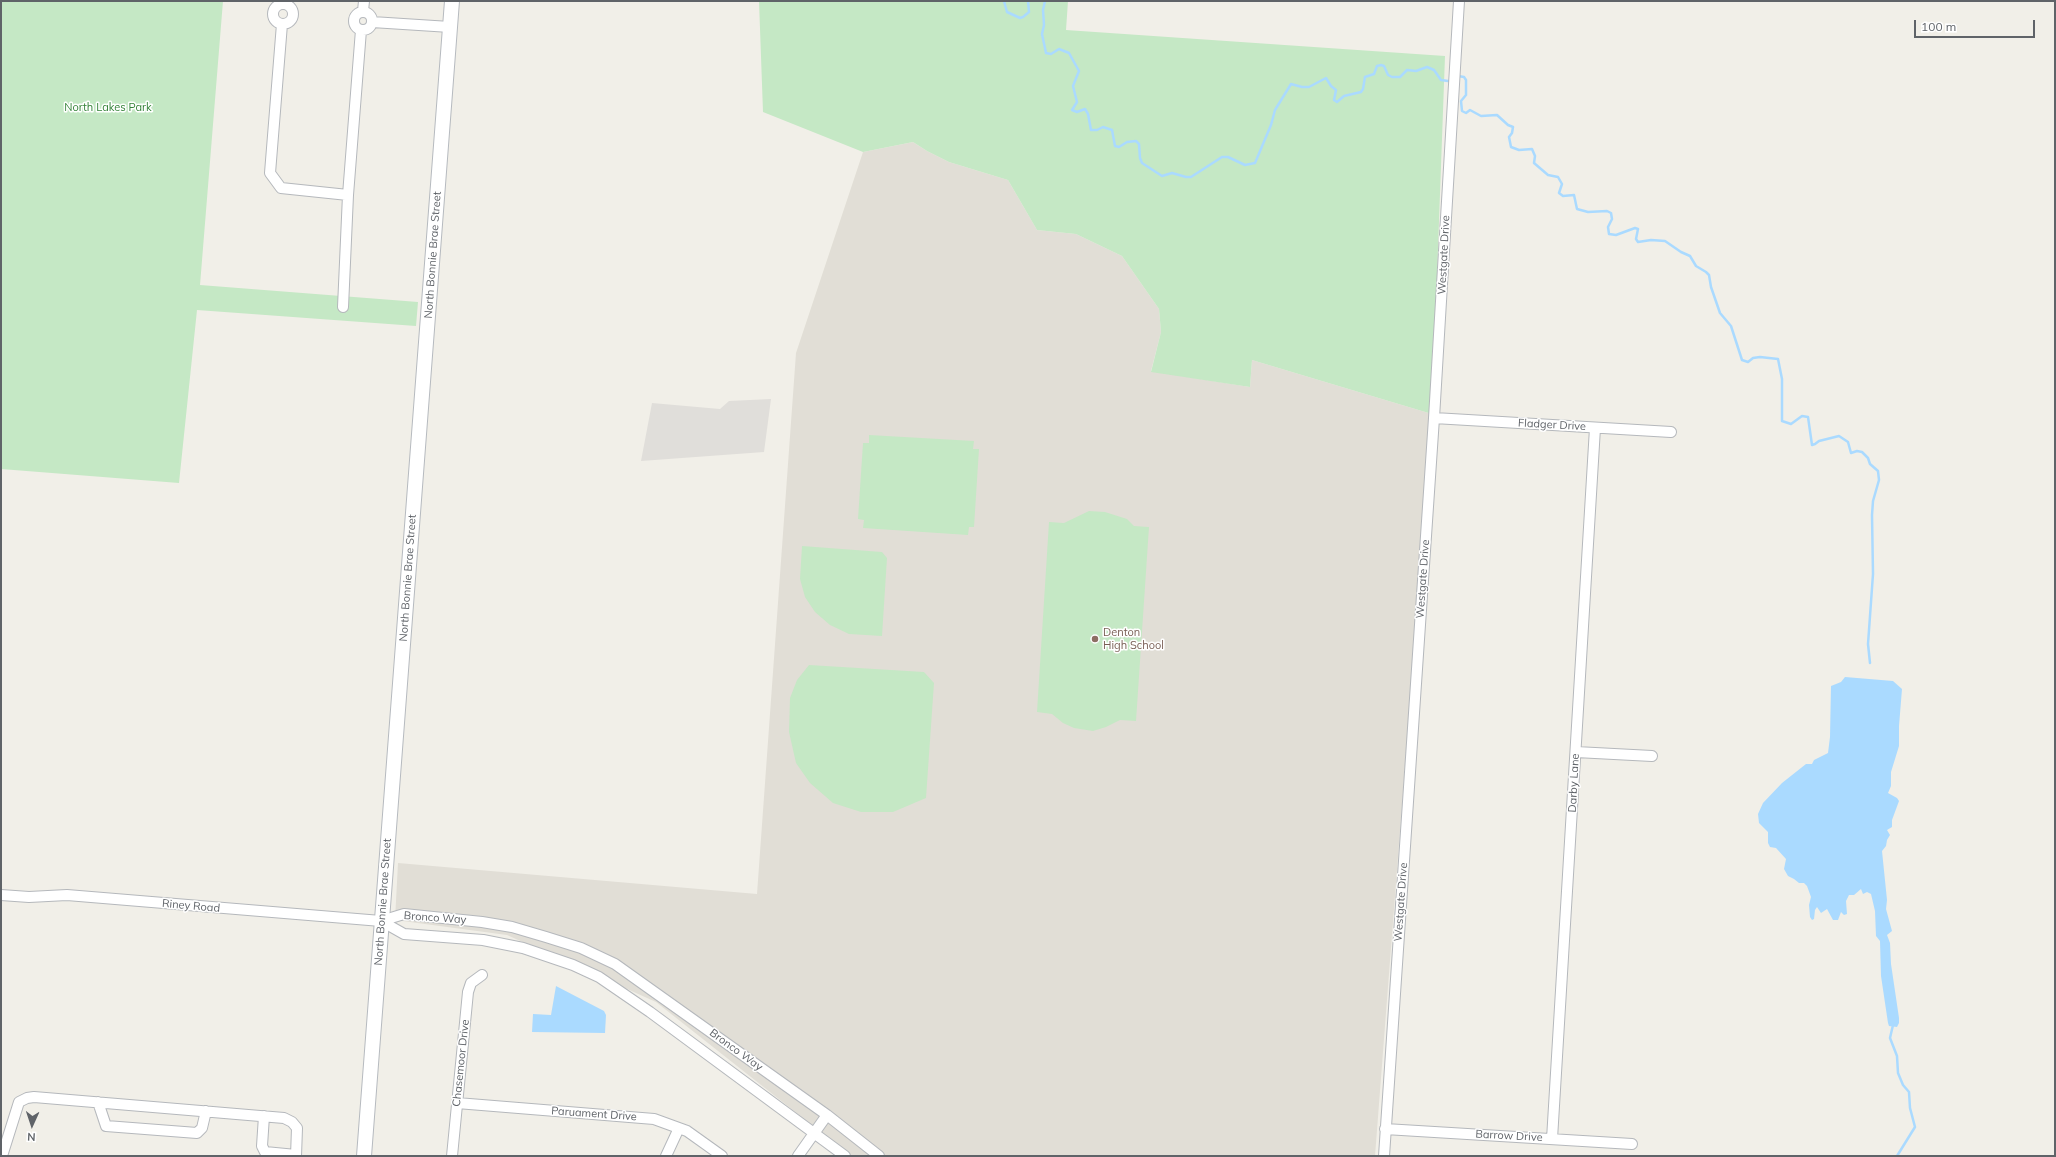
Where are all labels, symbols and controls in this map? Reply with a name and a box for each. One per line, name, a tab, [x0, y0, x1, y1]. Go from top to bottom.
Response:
scale bar	[1916, 12, 2037, 38]
text: 100 m	[1921, 19, 1956, 34]
park label: North Lakes Park	[64, 101, 152, 115]
street label: North Bonnie Brae Street	[422, 191, 444, 319]
street label: Westgate Drive	[1435, 215, 1453, 295]
street label: Fladger Drive	[1518, 417, 1586, 433]
street label: North Bonnie Brae Street	[397, 514, 419, 642]
street label: Westgate Drive	[1414, 539, 1432, 619]
place label: Denton High School	[1103, 626, 1164, 652]
marker: Denton High School	[1090, 634, 1100, 644]
street label: Darby Lane	[1566, 753, 1582, 813]
street label: North Bonnie Brae Street	[372, 838, 394, 966]
street label: Westgate Drive	[1392, 862, 1410, 942]
street label: Riney Road	[161, 897, 221, 915]
street label: Bronco Way	[403, 909, 467, 927]
street label: Chasemoor Drive	[450, 1019, 472, 1107]
street label: Bronco Way	[707, 1026, 765, 1074]
street label: Paruament Drive	[551, 1104, 637, 1124]
north arrow	[12, 1105, 52, 1145]
street label: Barrow Drive	[1475, 1128, 1543, 1144]
text: N	[27, 1130, 36, 1144]

